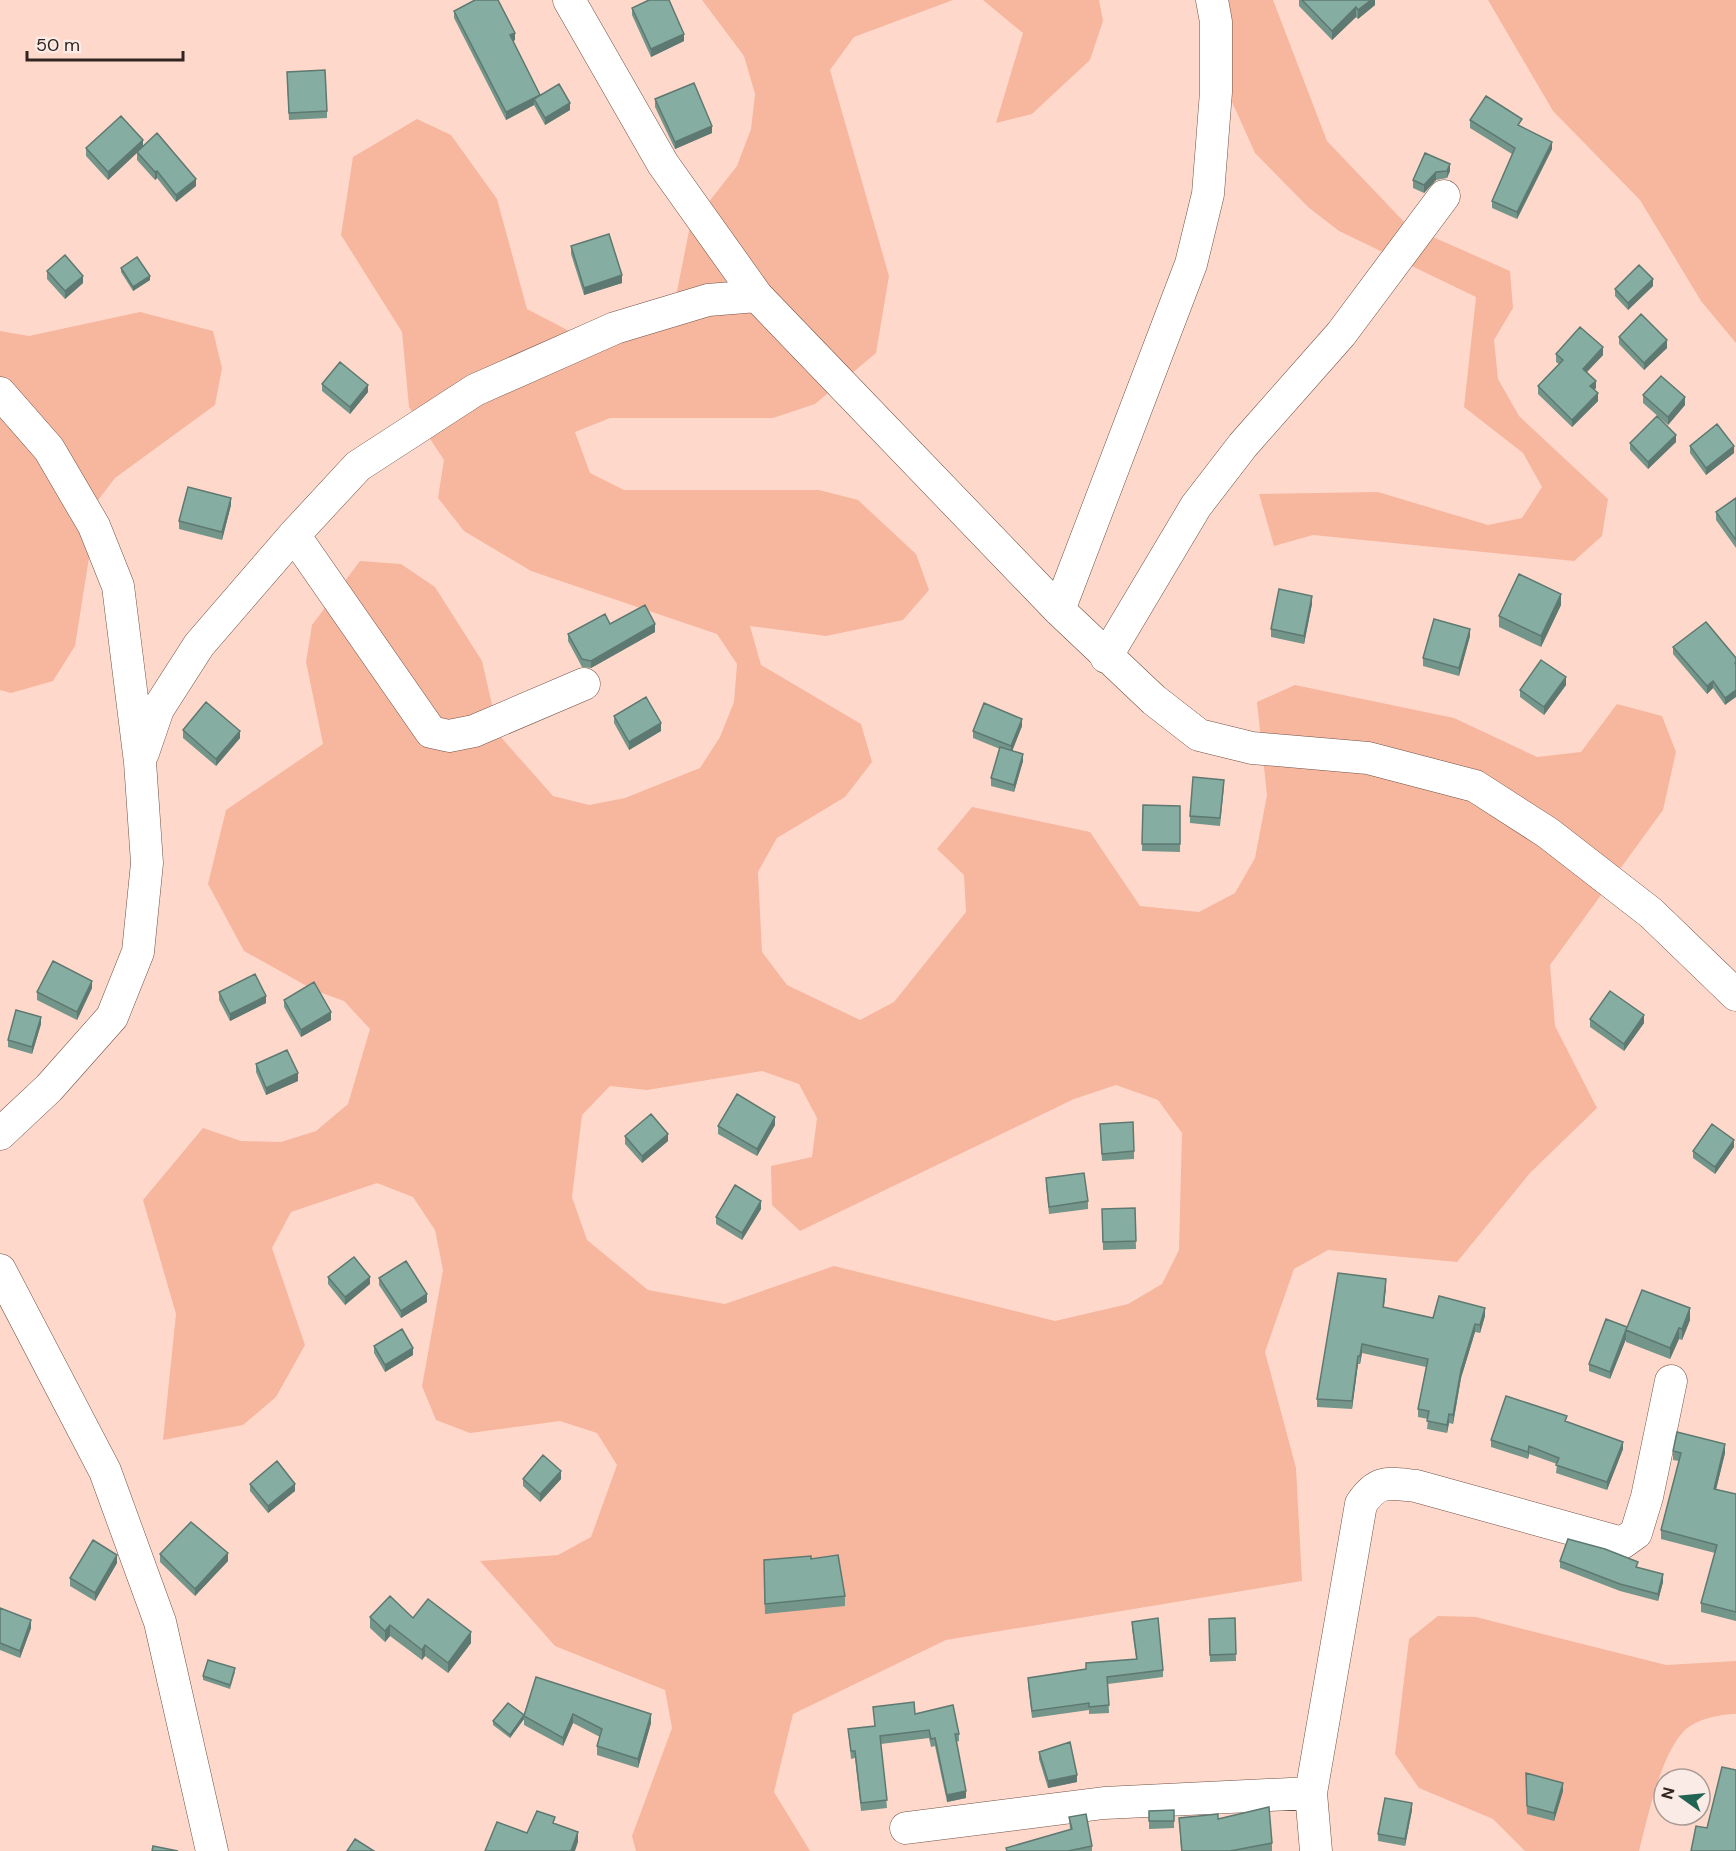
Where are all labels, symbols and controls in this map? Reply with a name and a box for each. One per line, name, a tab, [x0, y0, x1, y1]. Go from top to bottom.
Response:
scale bar	[27, 24, 183, 62]
text: 50 m	[36, 33, 80, 57]
north arrow	[1652, 1767, 1712, 1827]
text: N	[1656, 1785, 1680, 1802]

